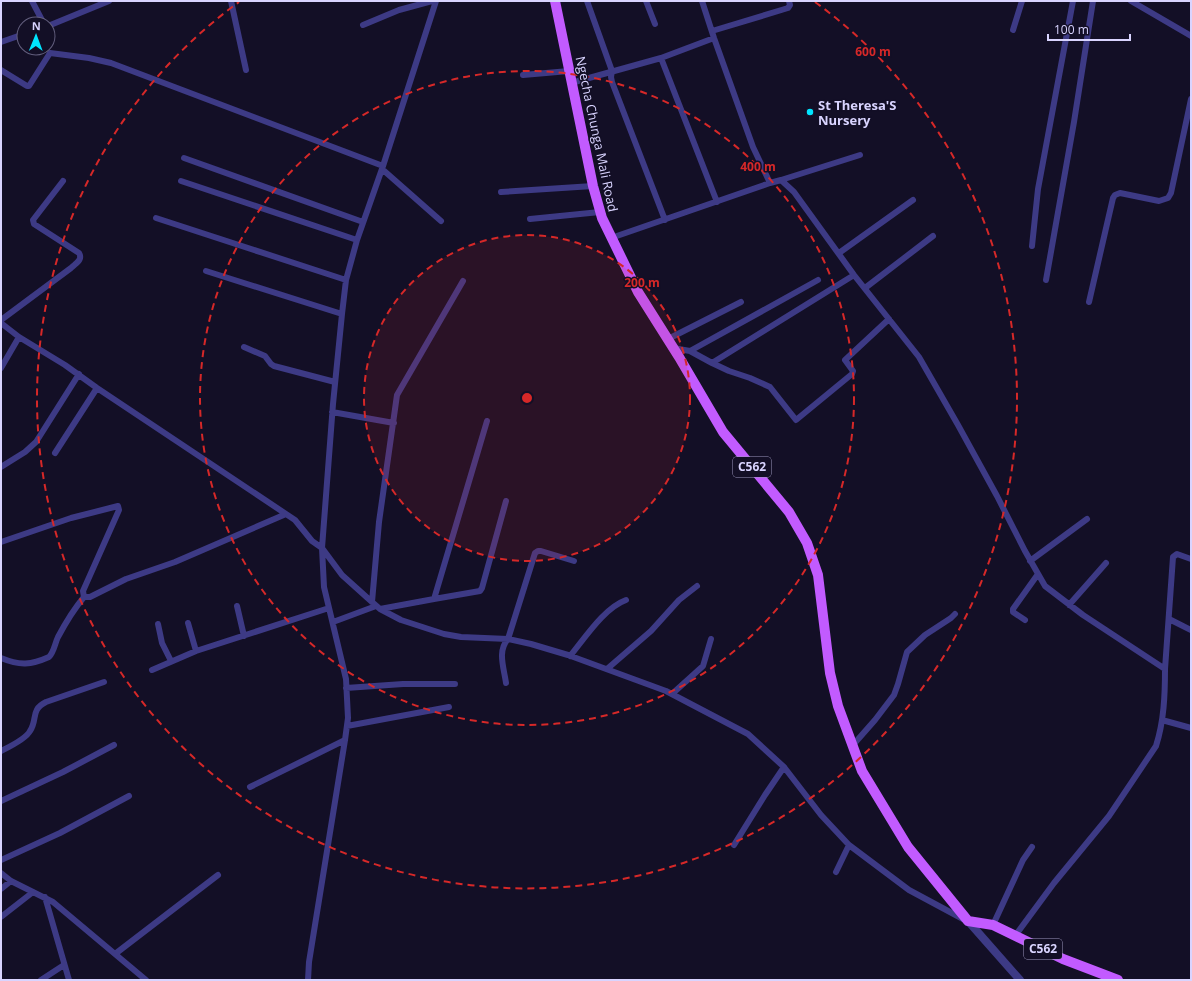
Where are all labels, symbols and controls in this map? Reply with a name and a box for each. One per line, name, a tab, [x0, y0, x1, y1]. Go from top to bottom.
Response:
north arrow	[16, 16, 56, 56]
scale bar	[1048, 16, 1130, 42]
text: N	[32, 18, 41, 33]
text: 100 m	[1054, 21, 1089, 38]
text: 600 m	[855, 43, 891, 60]
street label: Ngecha Chunga Mali Road	[572, 55, 622, 213]
place label: St Theresa'S Nursery	[818, 96, 896, 129]
marker: St Theresa'S Nursery	[805, 107, 815, 117]
text: 400 m	[740, 158, 776, 175]
text: 200 m	[624, 274, 660, 291]
centre of rings	[520, 391, 534, 405]
road number: C562	[733, 457, 771, 477]
road number: C562	[1024, 939, 1062, 959]

